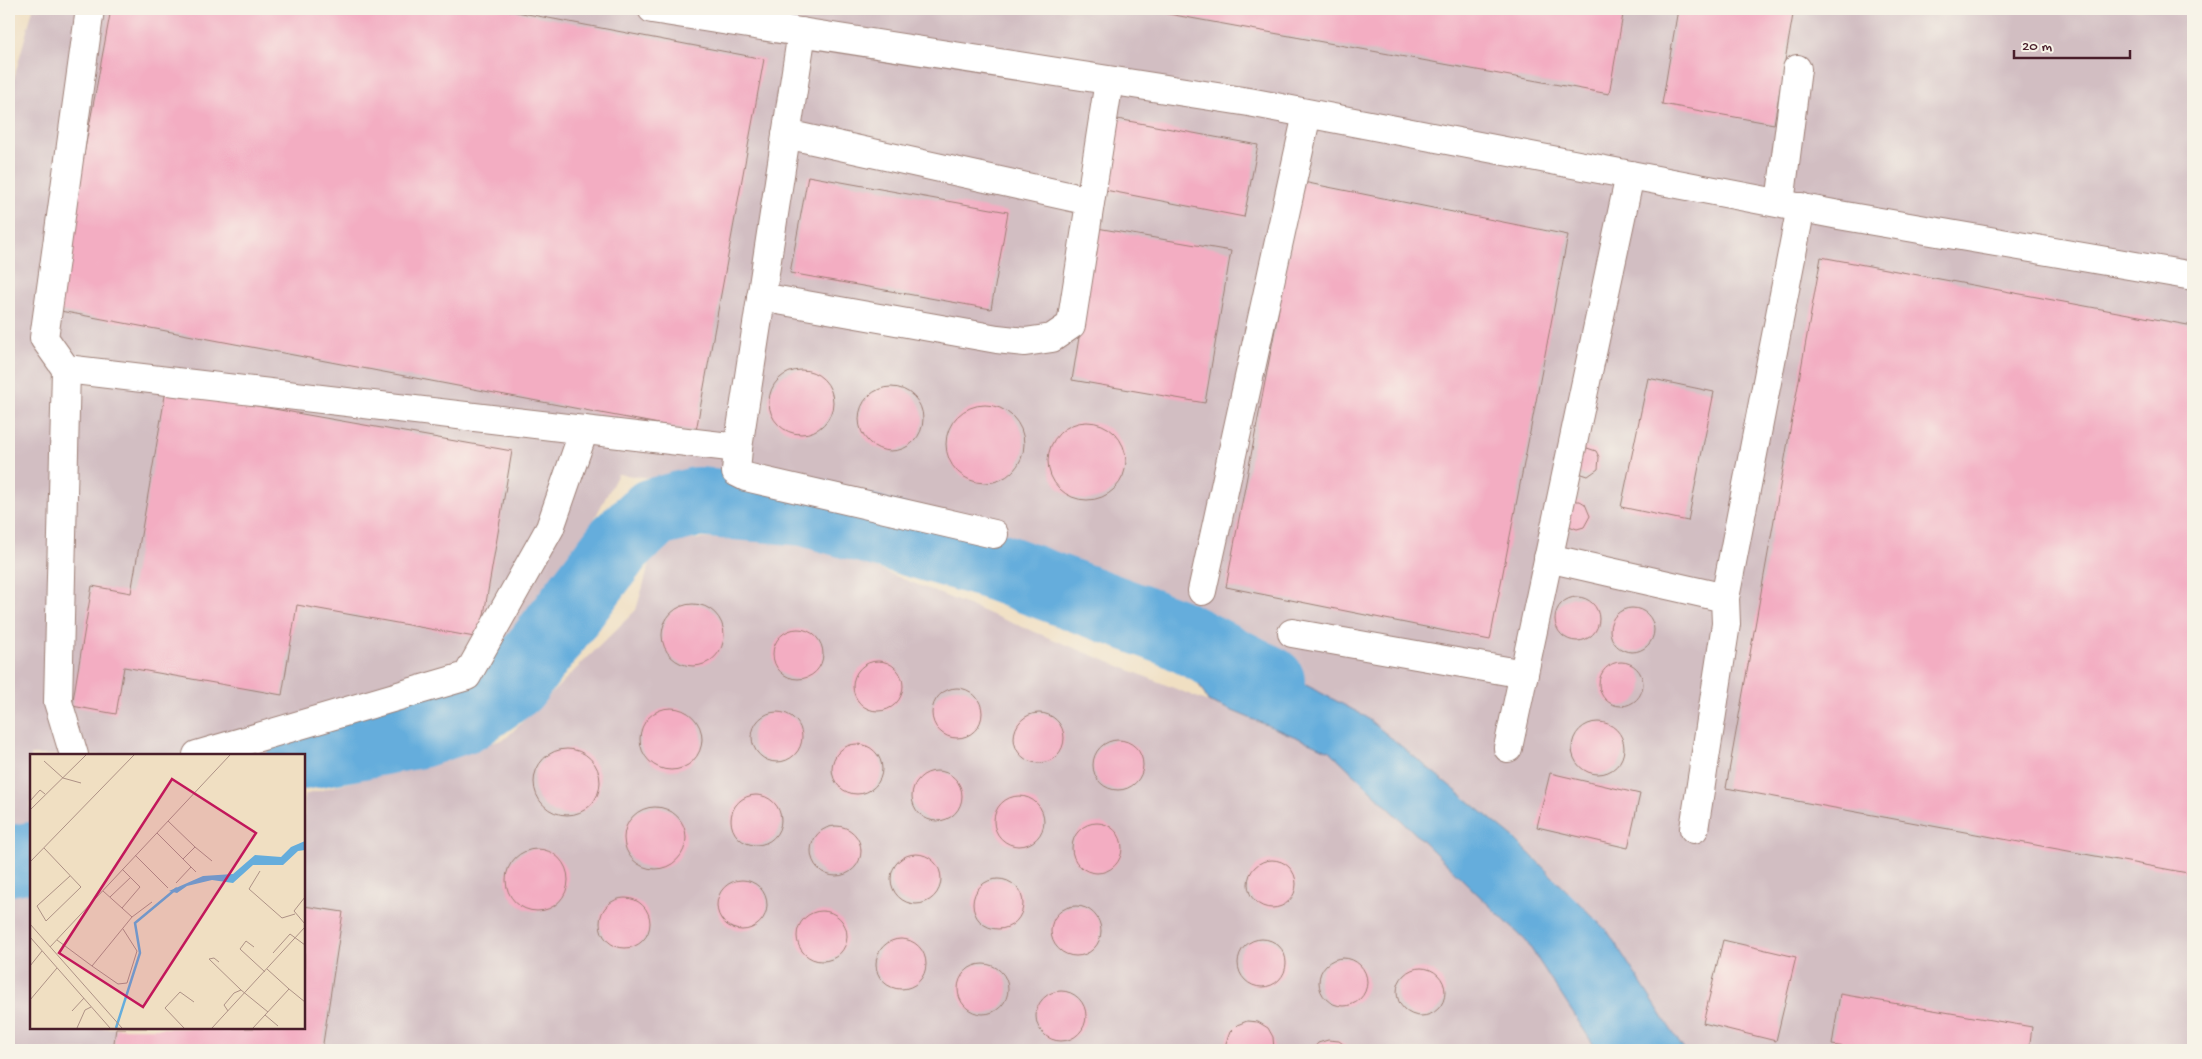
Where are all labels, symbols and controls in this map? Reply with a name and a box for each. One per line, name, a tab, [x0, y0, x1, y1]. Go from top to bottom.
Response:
scale bar	[2014, 28, 2131, 60]
text: 20 m	[2022, 38, 2052, 56]
inset map	[30, 754, 305, 1029]

